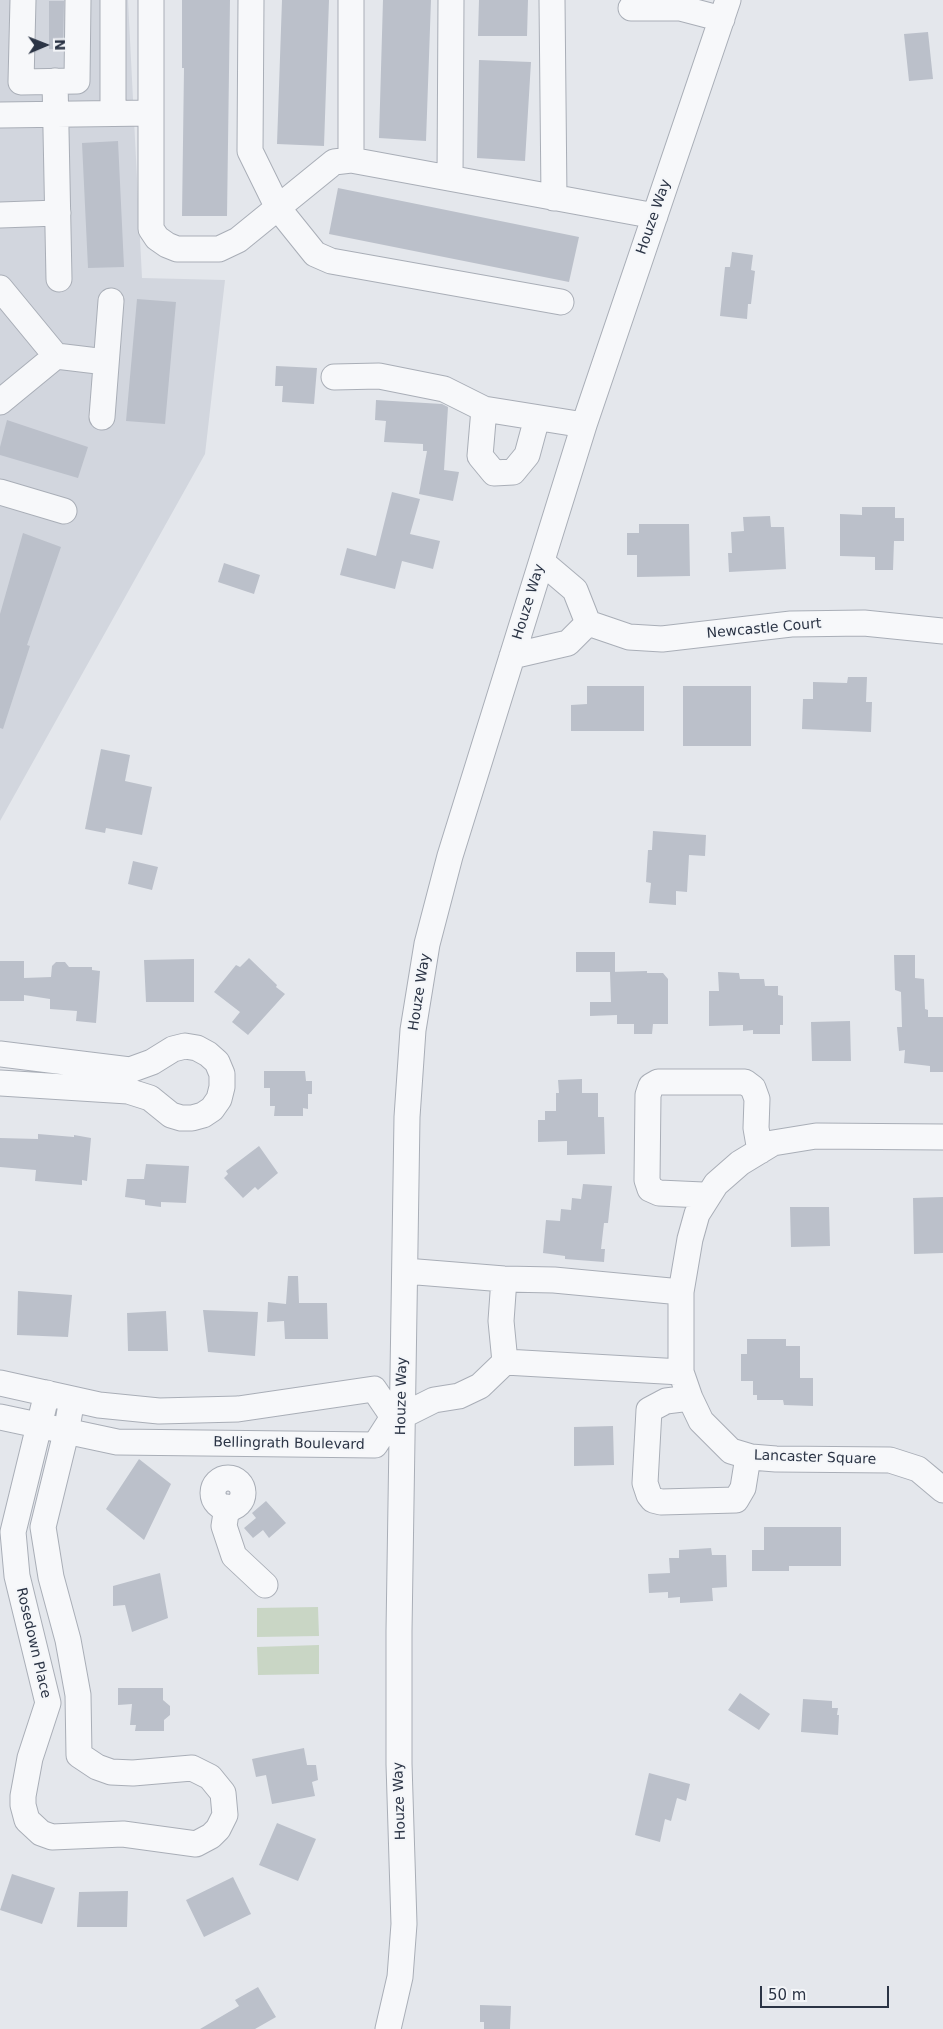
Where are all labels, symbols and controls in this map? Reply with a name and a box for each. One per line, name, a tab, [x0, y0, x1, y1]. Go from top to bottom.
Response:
north arrow	[20, 20, 70, 70]
text: N	[52, 39, 68, 51]
street label: Houze Way	[633, 177, 675, 257]
street label: Houze Way	[510, 562, 548, 642]
street label: Newcastle Court	[706, 616, 822, 642]
street label: Houze Way	[406, 952, 434, 1032]
street label: Houze Way	[393, 1357, 411, 1435]
street label: Bellingrath Boulevard	[213, 1434, 365, 1454]
street label: Lancaster Square	[754, 1447, 876, 1469]
street label: Rosedown Place	[12, 1586, 54, 1700]
street label: Houze Way	[390, 1762, 410, 1840]
scale bar	[763, 1976, 892, 2008]
text: 50 m	[768, 1986, 806, 2004]

